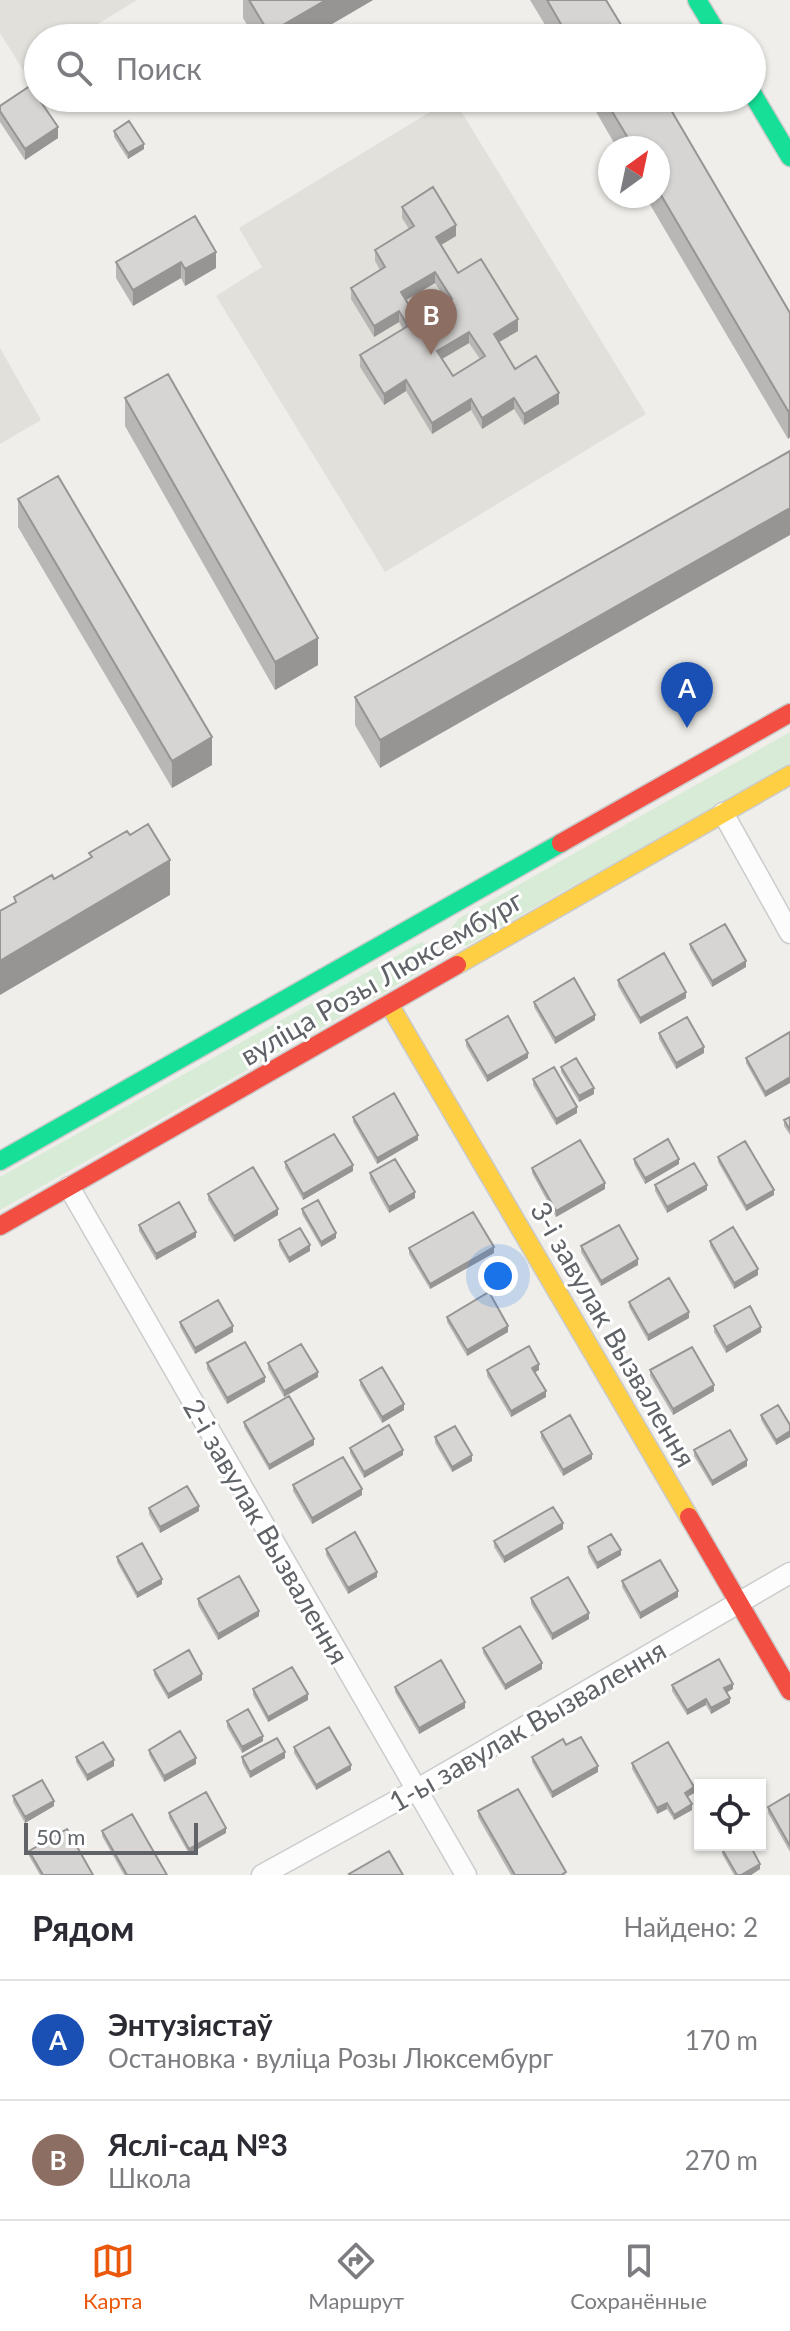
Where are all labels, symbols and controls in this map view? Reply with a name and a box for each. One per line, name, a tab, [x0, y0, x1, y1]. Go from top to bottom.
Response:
search box	[24, 24, 766, 112]
icon: search	[52, 46, 96, 90]
text: Поиск	[116, 50, 202, 86]
north arrow	[598, 136, 670, 208]
pin: B	[405, 289, 457, 355]
pin: A	[661, 662, 713, 728]
street label: вуліца Розы Люксембург	[234, 882, 529, 1072]
street label: 3-і завулак Вызвалення	[524, 1195, 704, 1473]
your location	[478, 1256, 518, 1296]
street label: 2-і завулак Вызвалення	[177, 1392, 357, 1670]
street label: 1-ы завулак Вызвалення	[383, 1632, 671, 1818]
map controls	[694, 1779, 766, 1851]
button: locate	[694, 1779, 766, 1851]
scale bar	[24, 1819, 198, 1855]
text: 50 m	[36, 1823, 85, 1850]
text: Рядом	[32, 1907, 134, 1948]
text: Найдено: 2	[623, 1911, 758, 1943]
text: Энтузіястаў	[108, 2006, 273, 2042]
text: A	[49, 2024, 67, 2056]
text: 170 m	[685, 2024, 758, 2056]
text: Остановка · вуліца Розы Люксембург	[108, 2042, 553, 2074]
text: Яслі-сад №3	[108, 2126, 288, 2162]
text: B	[49, 2144, 67, 2176]
text: 270 m	[685, 2144, 758, 2176]
text: Школа	[108, 2162, 191, 2194]
tab: Карта	[83, 2239, 142, 2314]
tab: Маршрут	[308, 2239, 404, 2314]
tab: Сохранённые	[570, 2239, 707, 2314]

